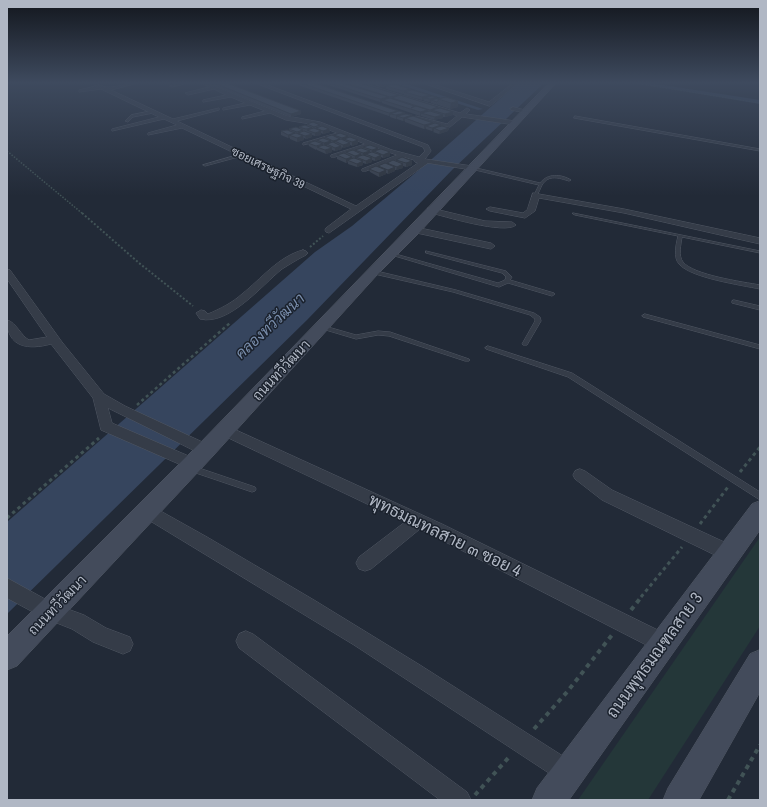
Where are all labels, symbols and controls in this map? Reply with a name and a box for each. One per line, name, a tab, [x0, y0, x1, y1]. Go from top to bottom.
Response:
street label: ซอยเศรษฐกิจ 39	[229, 143, 307, 193]
water label: คลองทวีวัฒนา	[230, 288, 309, 363]
street label: ถนนทวีวัฒนา	[248, 336, 314, 404]
street label: พุทธมณทลสาย ๓ ซอย 4	[365, 488, 526, 583]
street label: ถนนทวีวัฒนา	[24, 571, 90, 639]
street label: ถนนพุทธมณฑลสาย 3	[600, 587, 708, 723]

